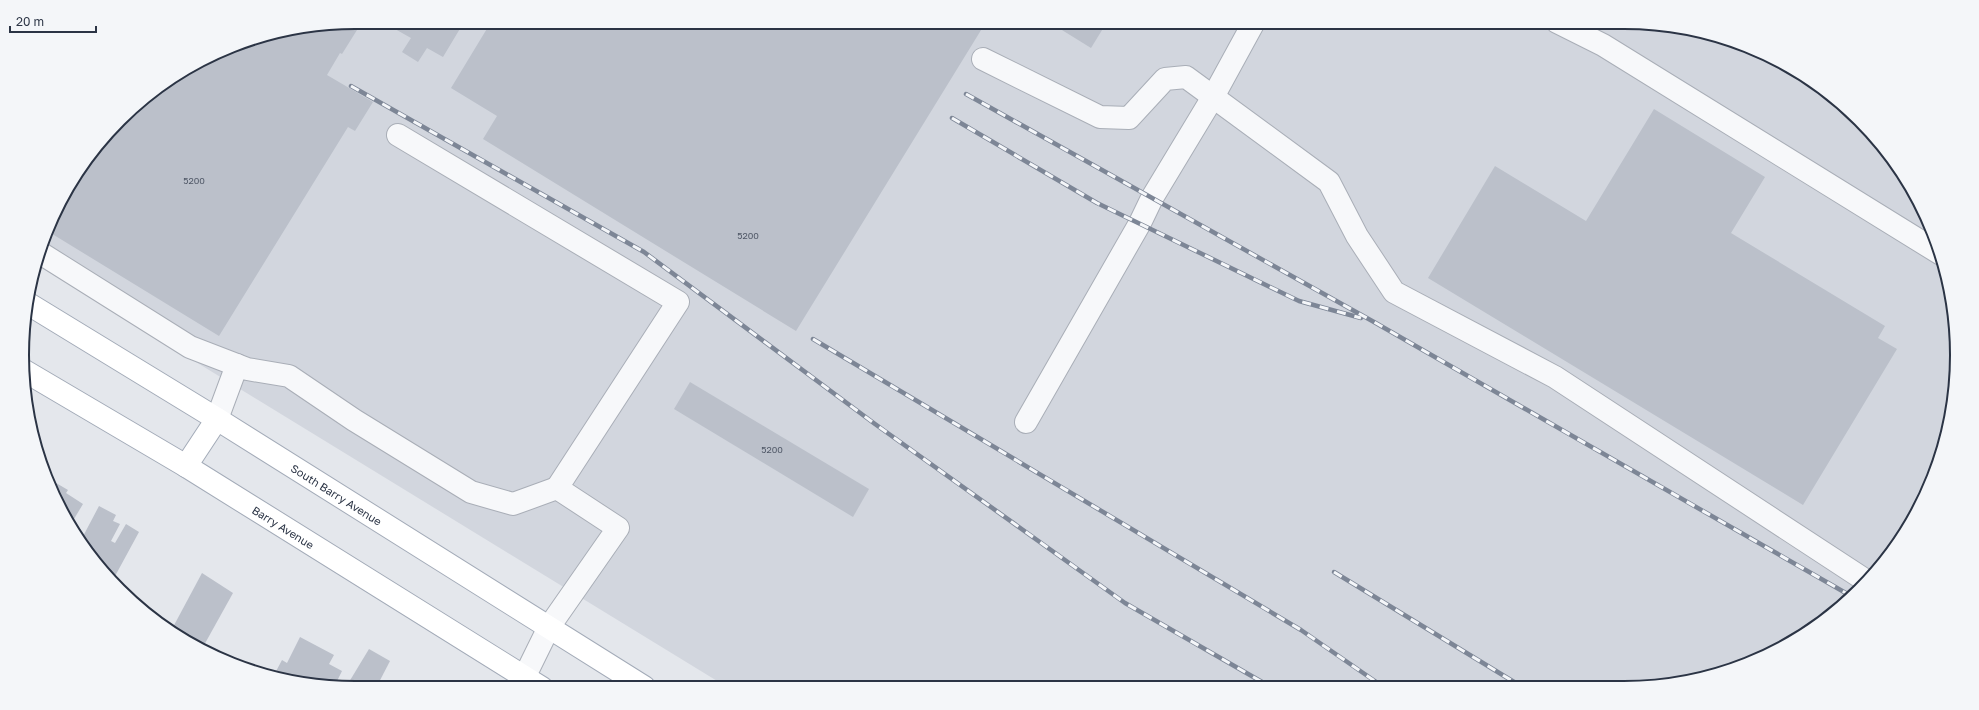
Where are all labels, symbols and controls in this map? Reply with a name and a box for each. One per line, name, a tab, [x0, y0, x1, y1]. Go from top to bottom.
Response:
scale bar	[10, 8, 96, 34]
text: 20 m	[16, 14, 44, 29]
house number: 5200	[183, 175, 205, 186]
house number: 5200	[737, 230, 759, 241]
house number: 5200	[761, 444, 783, 455]
street label: South Barry Avenue	[289, 461, 384, 527]
street label: Barry Avenue	[250, 503, 317, 551]

